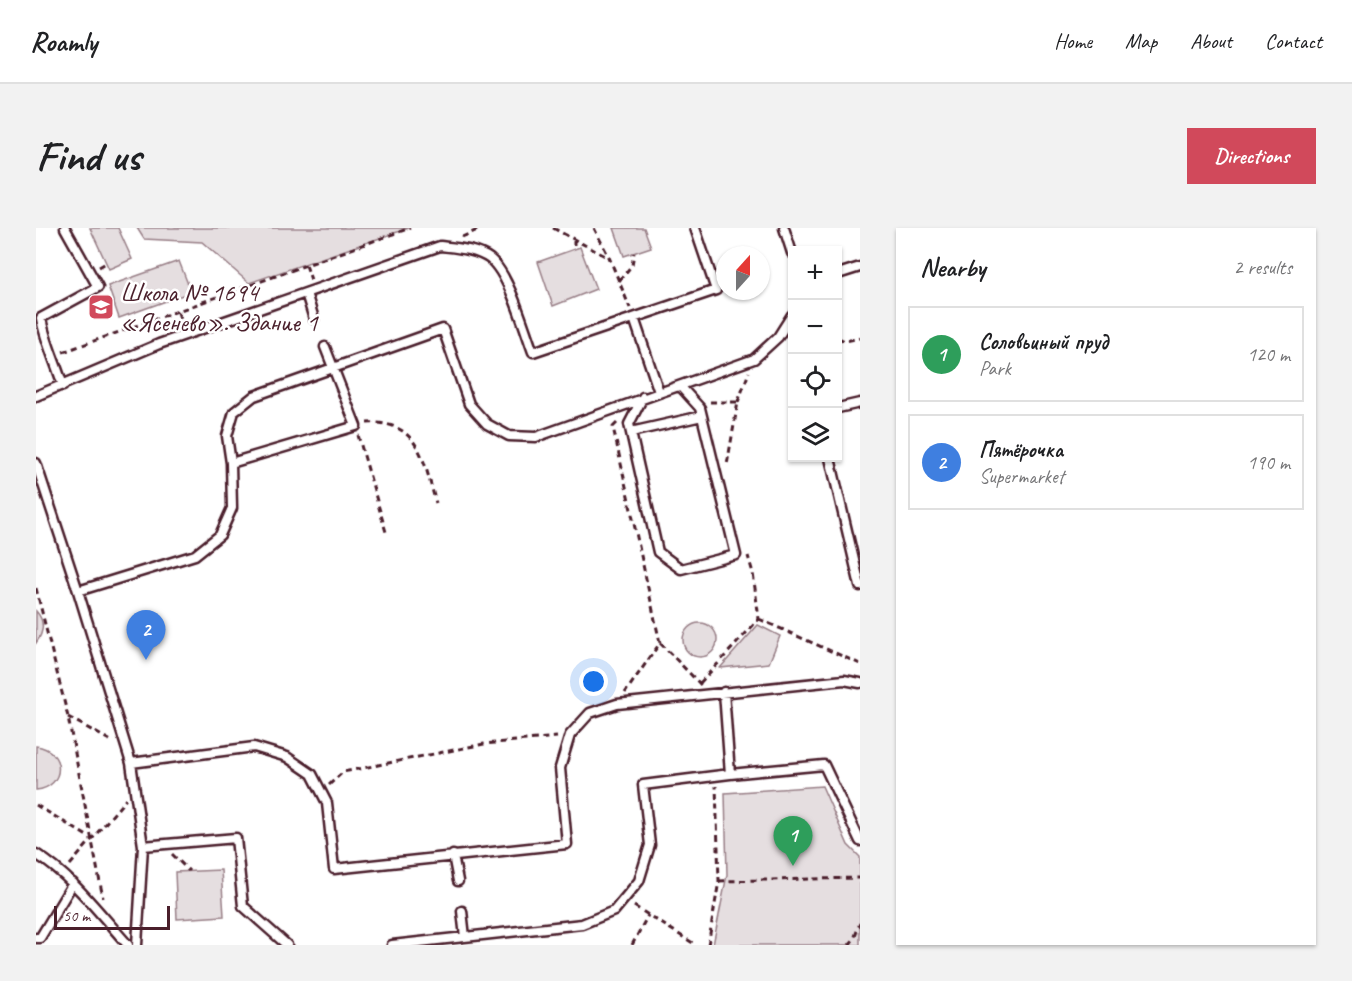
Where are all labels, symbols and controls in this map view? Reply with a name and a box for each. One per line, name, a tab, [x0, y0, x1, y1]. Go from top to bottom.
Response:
text: Roamly	[30, 24, 97, 59]
text: Home	[1054, 28, 1092, 54]
text: Map	[1125, 28, 1157, 54]
text: About	[1190, 28, 1232, 54]
text: Contact	[1265, 28, 1322, 54]
button: Directions	[1187, 128, 1316, 184]
text: Find us	[36, 130, 141, 183]
north arrow	[716, 246, 770, 300]
map controls	[788, 246, 842, 462]
button: +	[788, 246, 842, 300]
text: Nearby	[920, 251, 985, 284]
text: 2 results	[1233, 255, 1292, 280]
place label: Школа № 1694 «Ясенево». Здание 1	[120, 276, 319, 339]
school or university icon: Школа № 1694 «Ясенево». Здание 1	[86, 292, 116, 322]
button: −	[788, 300, 842, 354]
text: Соловьиный пруд	[979, 328, 1108, 356]
text: 1	[937, 342, 946, 367]
text: 120 m	[1247, 342, 1290, 367]
button: locate	[788, 354, 842, 408]
text: Park	[979, 356, 1011, 381]
button: layers	[788, 408, 842, 462]
text: Пятёрочка	[979, 436, 1063, 464]
text: 2	[937, 450, 946, 475]
text: 190 m	[1247, 450, 1290, 475]
text: Supermarket	[979, 464, 1064, 489]
pin: 2	[126, 610, 166, 660]
your location	[579, 667, 608, 696]
pin: 1	[774, 816, 813, 866]
scale bar	[54, 903, 170, 930]
text: 50 m	[63, 906, 90, 926]

